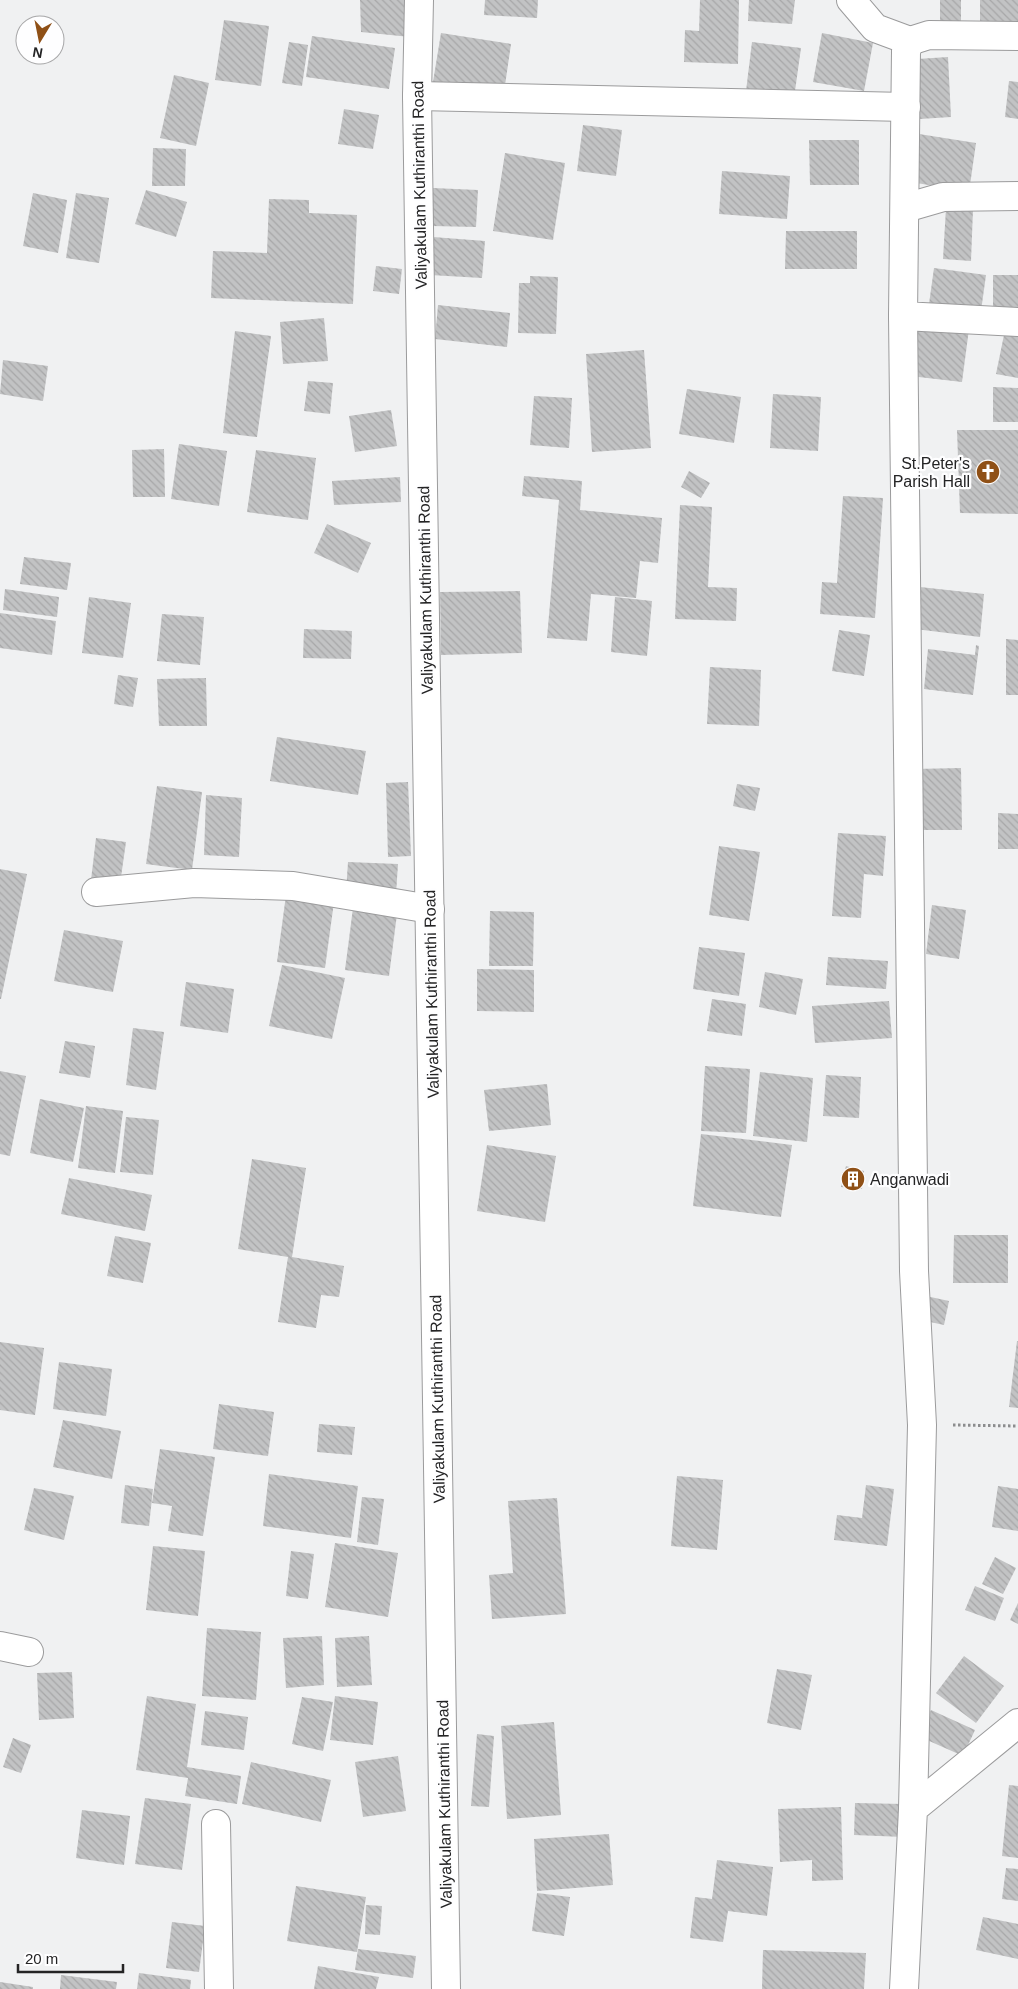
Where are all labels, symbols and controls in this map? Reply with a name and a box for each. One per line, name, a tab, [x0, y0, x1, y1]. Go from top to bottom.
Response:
north arrow	[15, 15, 65, 65]
text: N	[31, 44, 44, 62]
street label: Valiyakulam Kuthiranthi Road	[409, 81, 430, 289]
place label: St.Peter's Parish Hall	[893, 455, 970, 490]
church icon: St.Peter's Parish Hall	[975, 459, 1001, 485]
street label: Valiyakulam Kuthiranthi Road	[415, 486, 436, 694]
street label: Valiyakulam Kuthiranthi Road	[421, 890, 442, 1098]
building icon: Anganwadi	[840, 1166, 866, 1192]
place label: Anganwadi	[870, 1171, 949, 1188]
street label: Valiyakulam Kuthiranthi Road	[427, 1295, 448, 1503]
street label: Valiyakulam Kuthiranthi Road	[434, 1700, 455, 1908]
scale bar	[18, 1942, 122, 1974]
text: 20 m	[25, 1950, 58, 1967]

